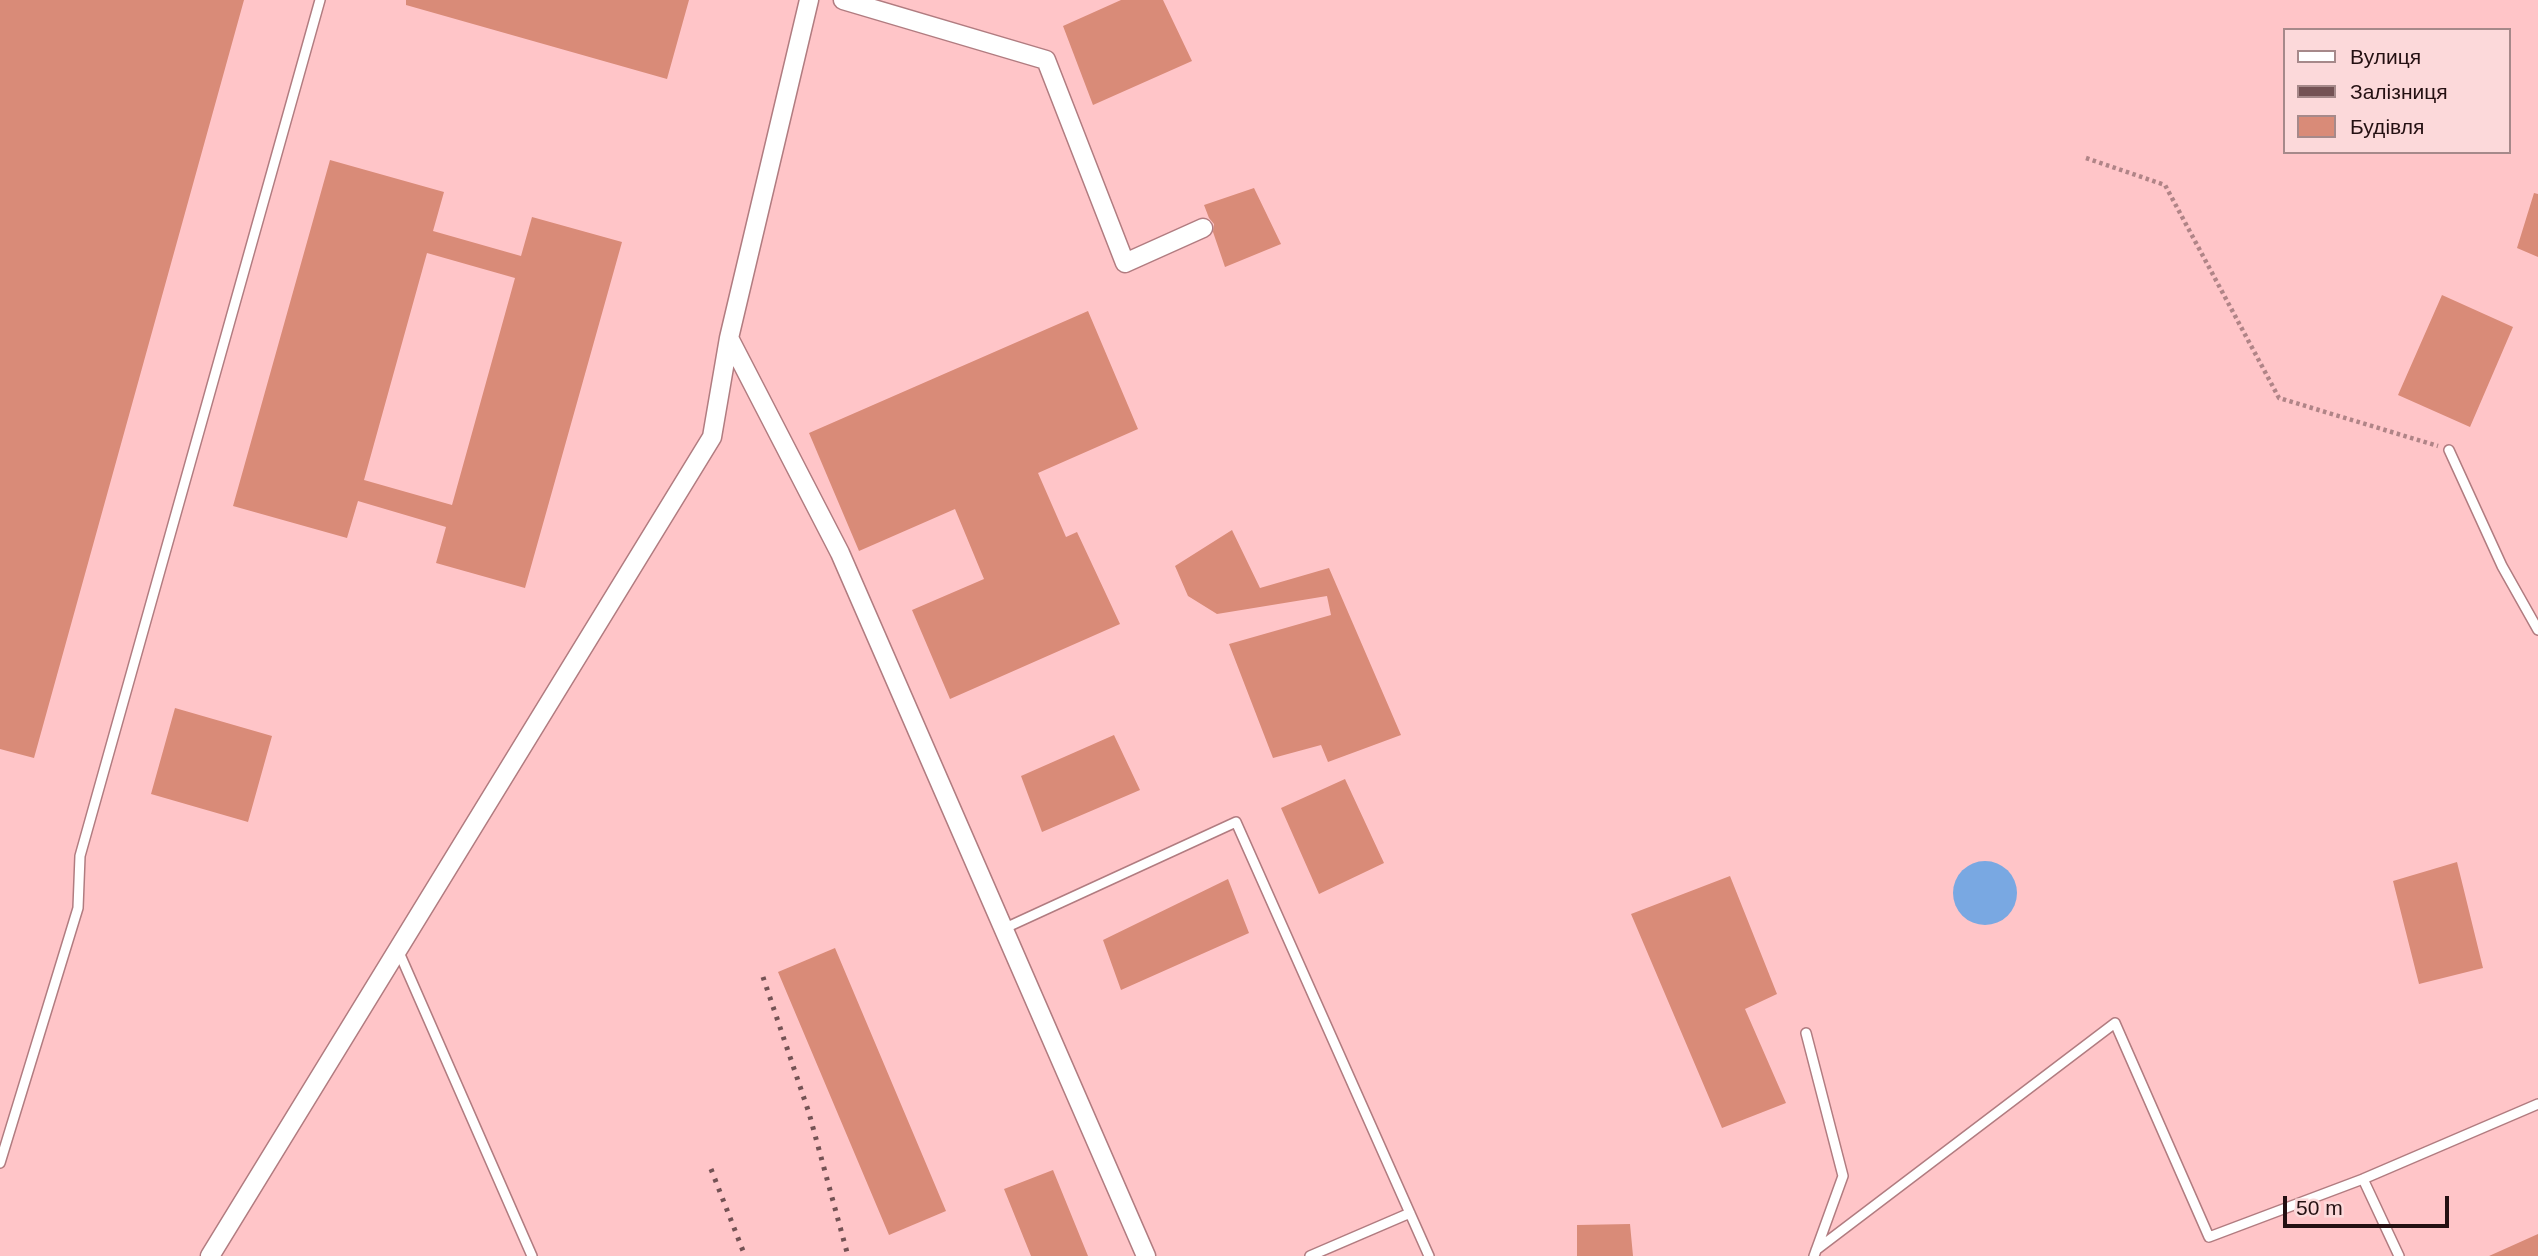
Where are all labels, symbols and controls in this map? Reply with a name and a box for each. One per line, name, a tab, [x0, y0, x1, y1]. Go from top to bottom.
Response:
legend	[2282, 28, 2510, 154]
text: Вулиця	[2350, 45, 2421, 68]
text: Залізниця	[2350, 80, 2448, 103]
text: Будівля	[2350, 115, 2424, 138]
scale bar	[2286, 1182, 2452, 1226]
text: 50 m	[2296, 1196, 2343, 1219]

